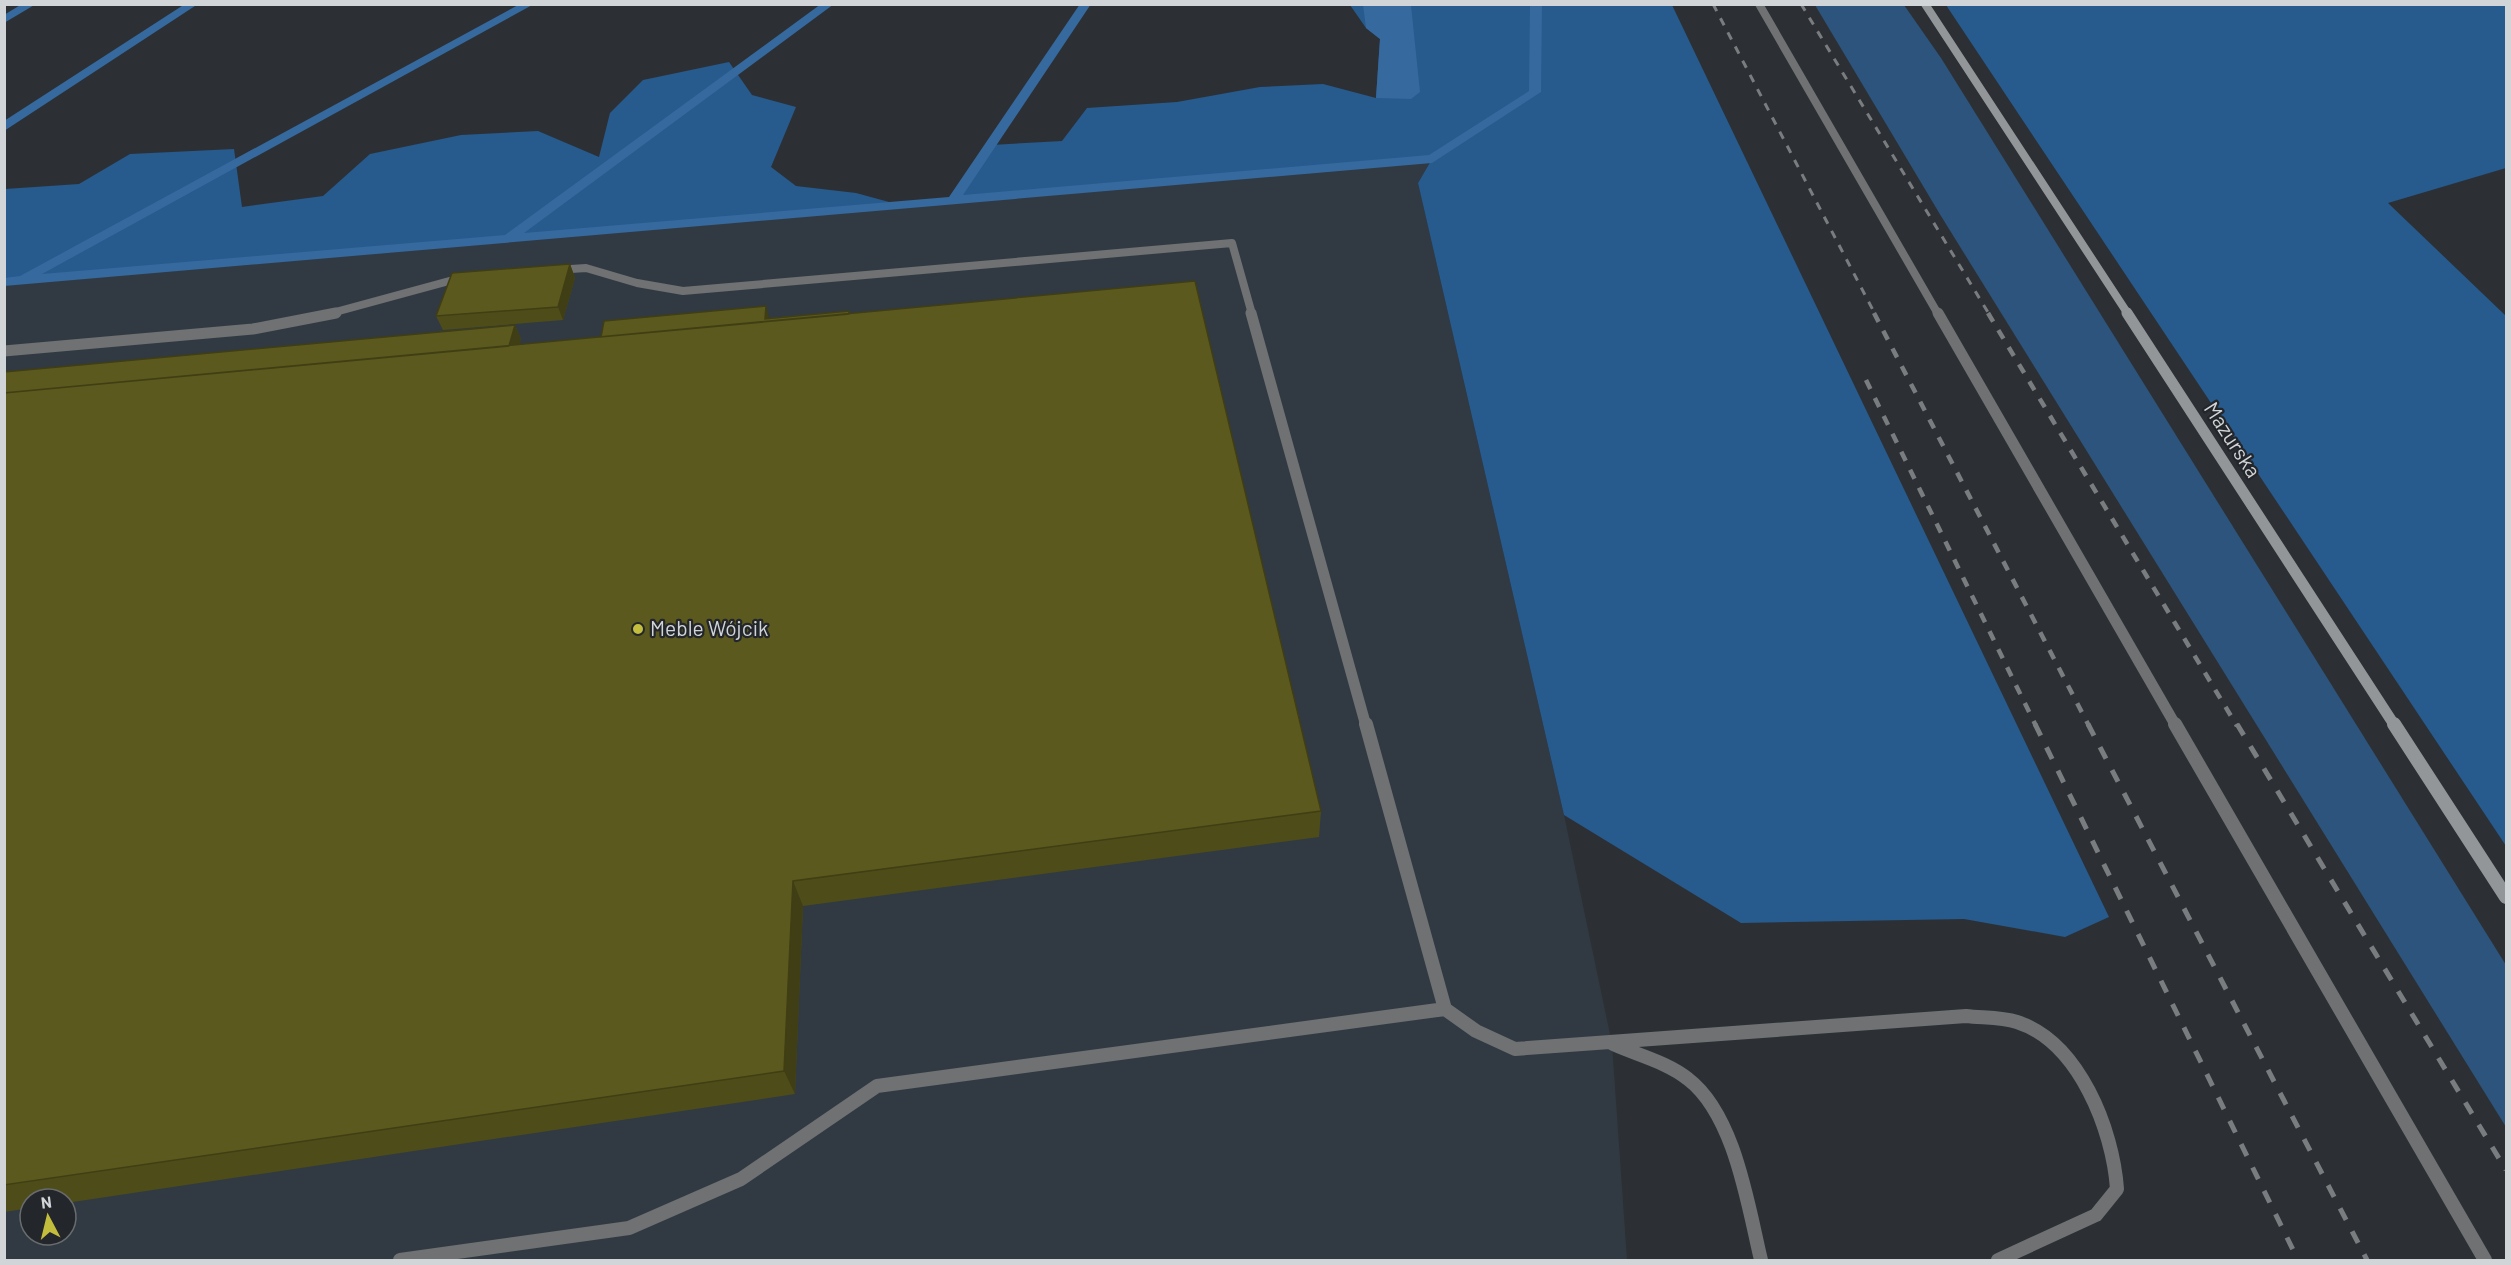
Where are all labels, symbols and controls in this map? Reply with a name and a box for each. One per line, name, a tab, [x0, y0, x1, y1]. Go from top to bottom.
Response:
street label: Mazurska	[2200, 397, 2267, 482]
place label: Meble Wójcik	[650, 615, 769, 640]
marker: Meble Wójcik	[631, 622, 645, 636]
north arrow	[18, 1187, 78, 1247]
text: N	[40, 1192, 53, 1212]

